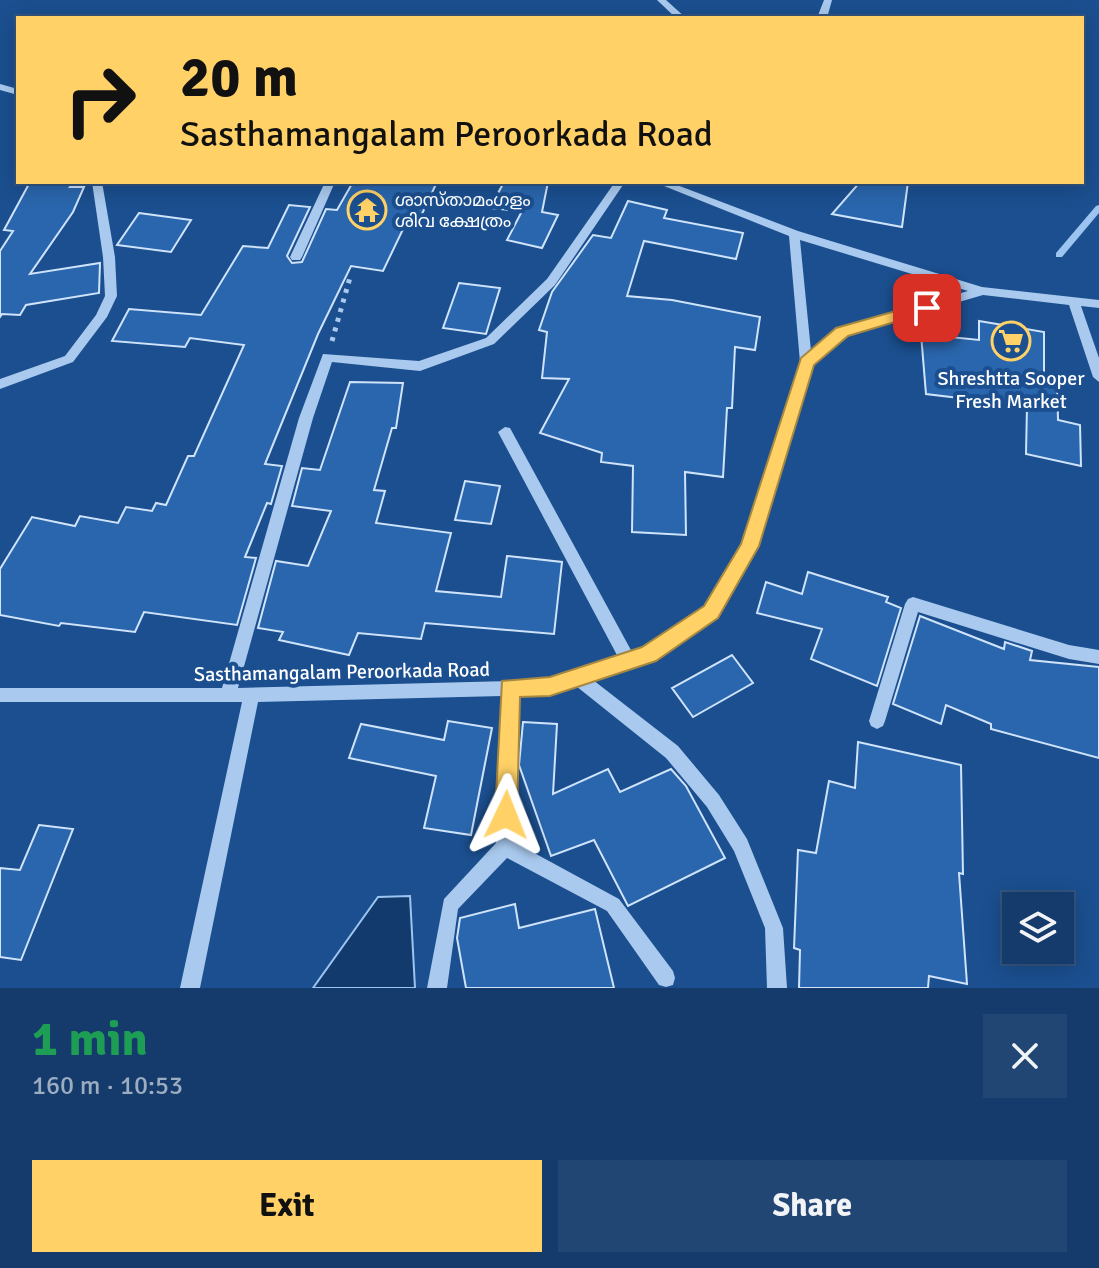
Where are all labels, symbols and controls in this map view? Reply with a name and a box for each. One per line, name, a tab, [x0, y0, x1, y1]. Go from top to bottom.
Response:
text: 20 m	[180, 43, 298, 112]
icon: right	[48, 48, 152, 152]
text: Sasthamangalam Peroorkada Road	[180, 112, 713, 157]
temple icon: ശാസ്താമംഗളം ശിവ ക്ഷേത്രം	[346, 189, 388, 231]
place label: ശാസ്താമംഗളം ശിവ ക്ഷേത്രം	[395, 189, 531, 232]
pin	[893, 274, 961, 342]
icon: arrive	[905, 286, 949, 330]
supermarket icon: Shreshtta Sooper Fresh Market	[990, 320, 1032, 362]
place label: Shreshtta Sooper Fresh Market	[937, 366, 1085, 414]
street label: Sasthamangalam Peroorkada Road	[194, 657, 490, 687]
position arrow	[464, 773, 548, 857]
map controls	[1002, 892, 1074, 964]
button: layers	[1002, 892, 1074, 964]
text: 1 min	[32, 1010, 148, 1069]
button: close	[983, 1014, 1067, 1098]
text: 160 m · 10:53	[32, 1070, 183, 1102]
button: Exit	[32, 1160, 542, 1252]
button: Share	[558, 1160, 1067, 1252]

